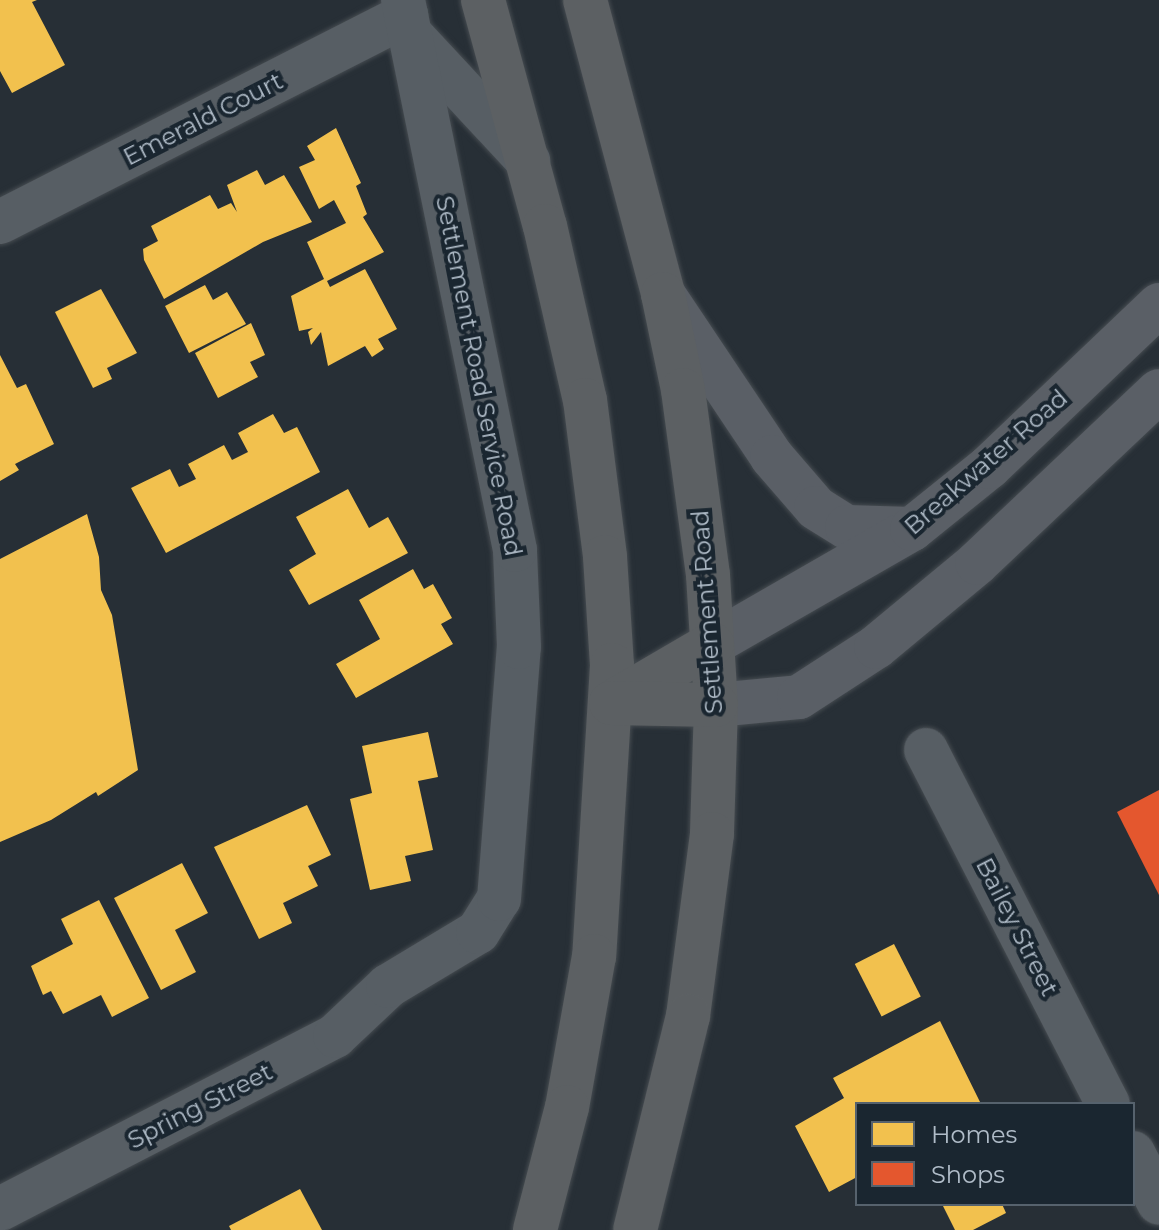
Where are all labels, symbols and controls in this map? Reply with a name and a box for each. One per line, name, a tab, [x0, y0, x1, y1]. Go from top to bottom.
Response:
street label: Emerald Court	[118, 66, 288, 172]
street label: Settlement Road Service Road	[430, 194, 528, 558]
street label: Breakwater Road	[899, 383, 1073, 541]
street label: Settlement Road	[686, 509, 728, 715]
street label: Bailey Street	[970, 853, 1064, 1001]
street label: Spring Street	[123, 1057, 277, 1155]
legend	[855, 1102, 1135, 1206]
text: Homes	[931, 1120, 1017, 1149]
text: Shops	[931, 1160, 1005, 1189]

